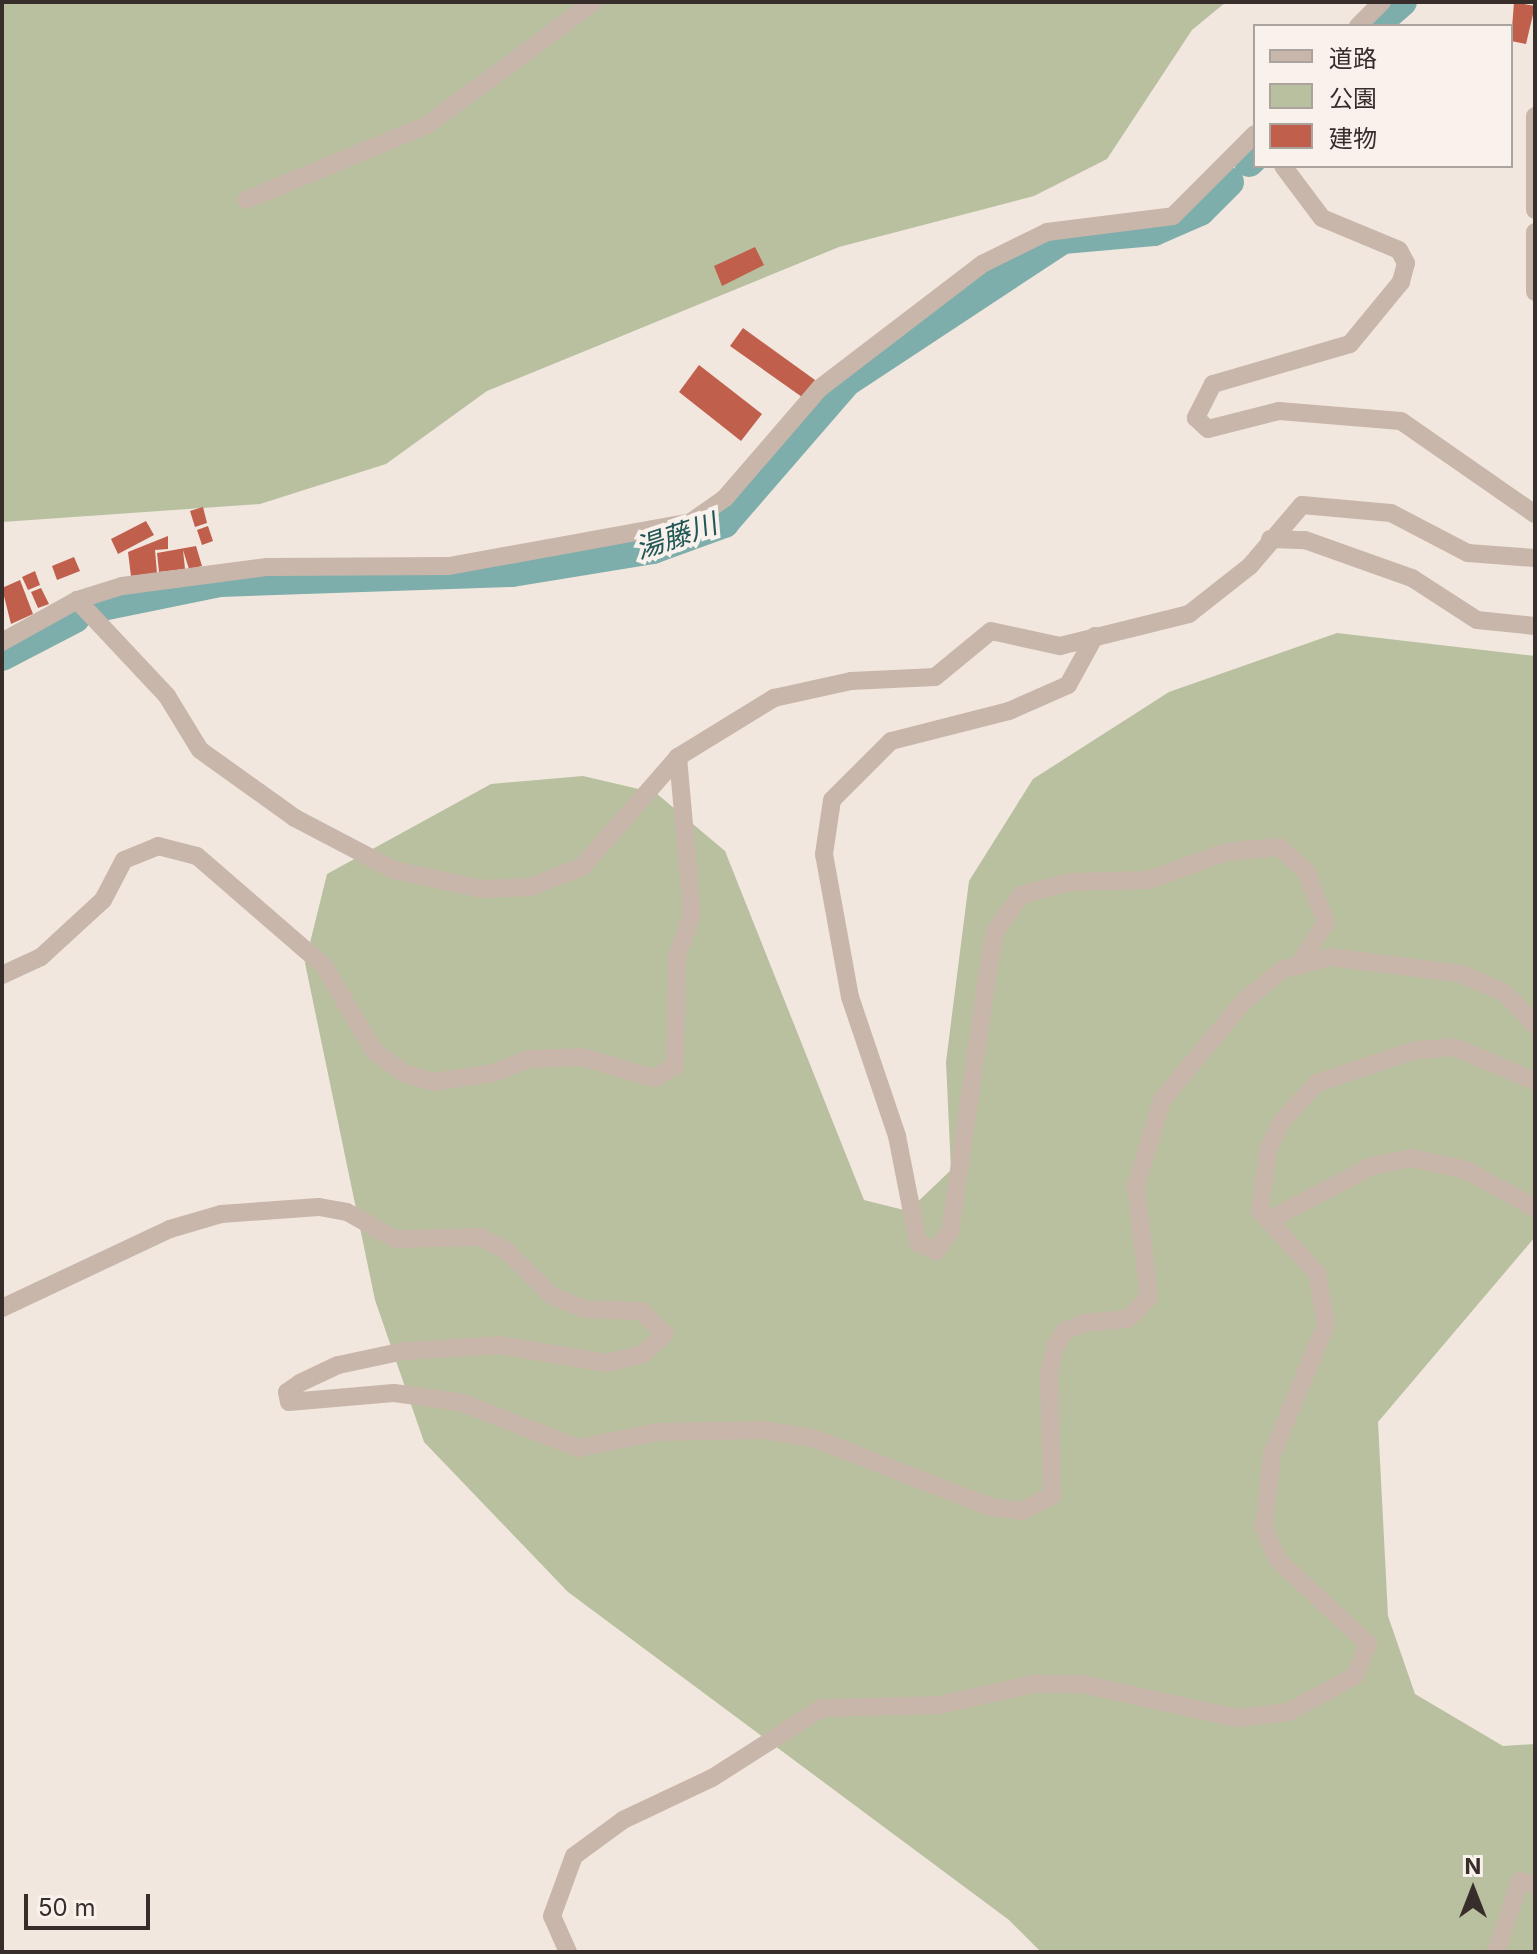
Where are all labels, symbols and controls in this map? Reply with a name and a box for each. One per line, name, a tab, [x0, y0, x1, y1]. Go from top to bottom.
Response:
legend	[1253, 24, 1513, 168]
text: 道路	[1329, 44, 1377, 73]
text: 公園	[1329, 84, 1377, 113]
text: 建物	[1329, 124, 1377, 153]
water label: 湯藤川	[631, 506, 721, 566]
north arrow	[1433, 1850, 1513, 1930]
text: N	[1465, 1853, 1481, 1879]
scale bar	[28, 1878, 154, 1928]
text: 50 m	[38, 1893, 96, 1922]

